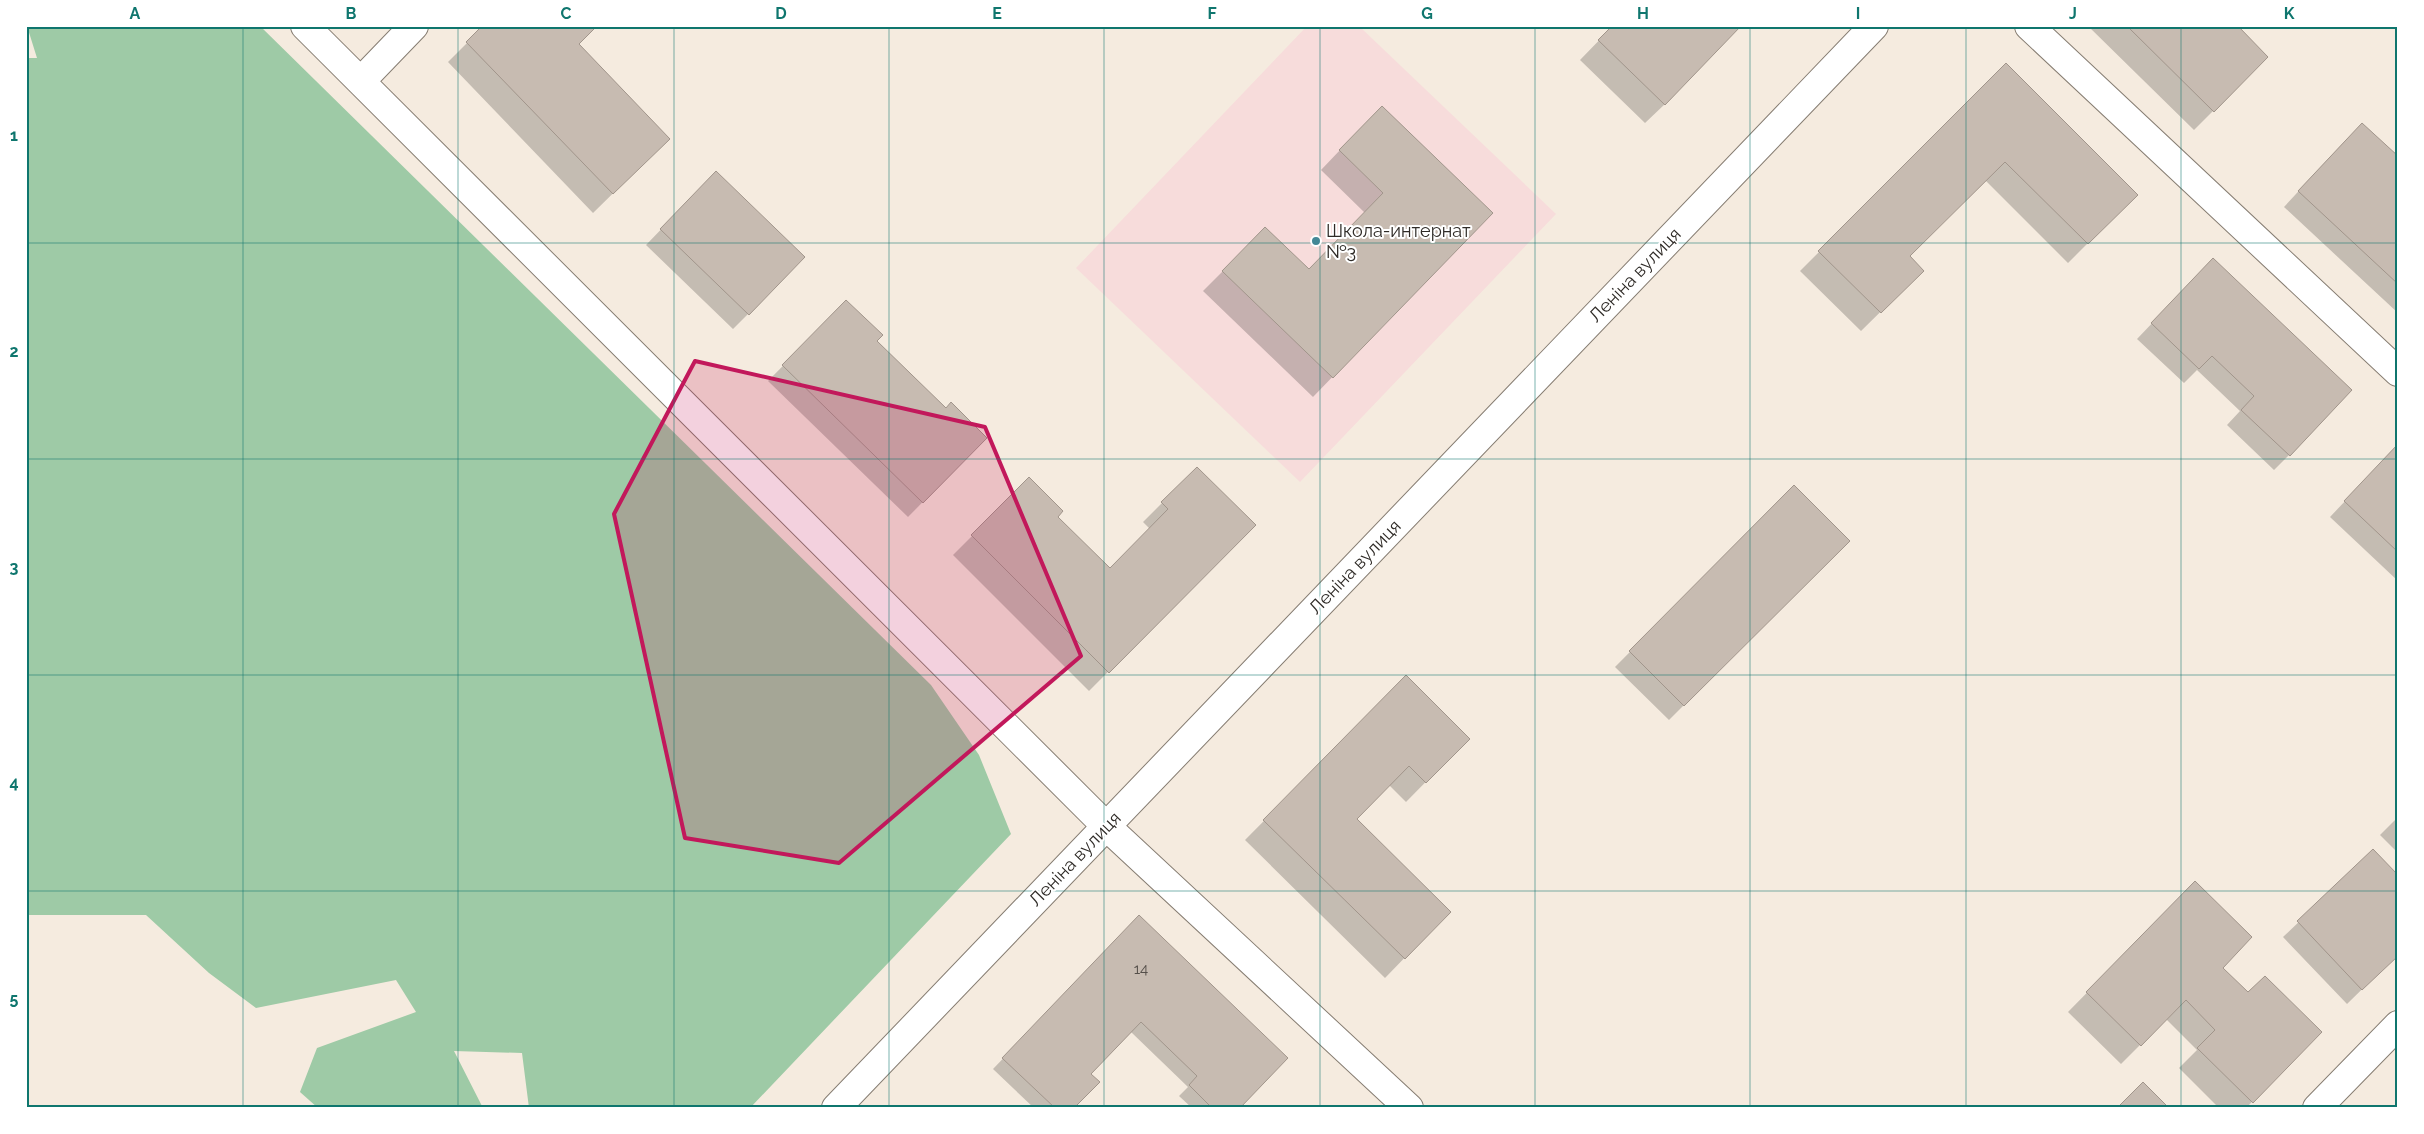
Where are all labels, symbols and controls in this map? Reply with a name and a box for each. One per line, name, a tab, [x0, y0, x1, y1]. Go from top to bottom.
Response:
text: A	[130, 4, 141, 23]
text: B	[346, 4, 357, 23]
text: C	[561, 4, 572, 23]
text: D	[775, 4, 787, 23]
text: E	[992, 4, 1002, 23]
text: F	[1207, 4, 1217, 23]
text: G	[1421, 4, 1433, 23]
text: H	[1637, 4, 1649, 23]
text: I	[1856, 4, 1860, 23]
text: J	[2069, 4, 2077, 23]
text: K	[2284, 4, 2295, 23]
text: 1	[10, 126, 18, 145]
place label: Школа-интернат №3	[1326, 220, 1471, 262]
street label: Леніна вулиця	[1584, 223, 1685, 326]
marker: Школа-интернат №3	[1310, 235, 1322, 247]
text: 2	[9, 342, 19, 361]
street label: Леніна вулиця	[1304, 515, 1405, 618]
text: 3	[10, 558, 19, 577]
text: 4	[9, 773, 19, 792]
street label: Леніна вулиця	[1024, 807, 1125, 910]
house number: 14	[1134, 960, 1148, 978]
text: 5	[10, 989, 19, 1008]

